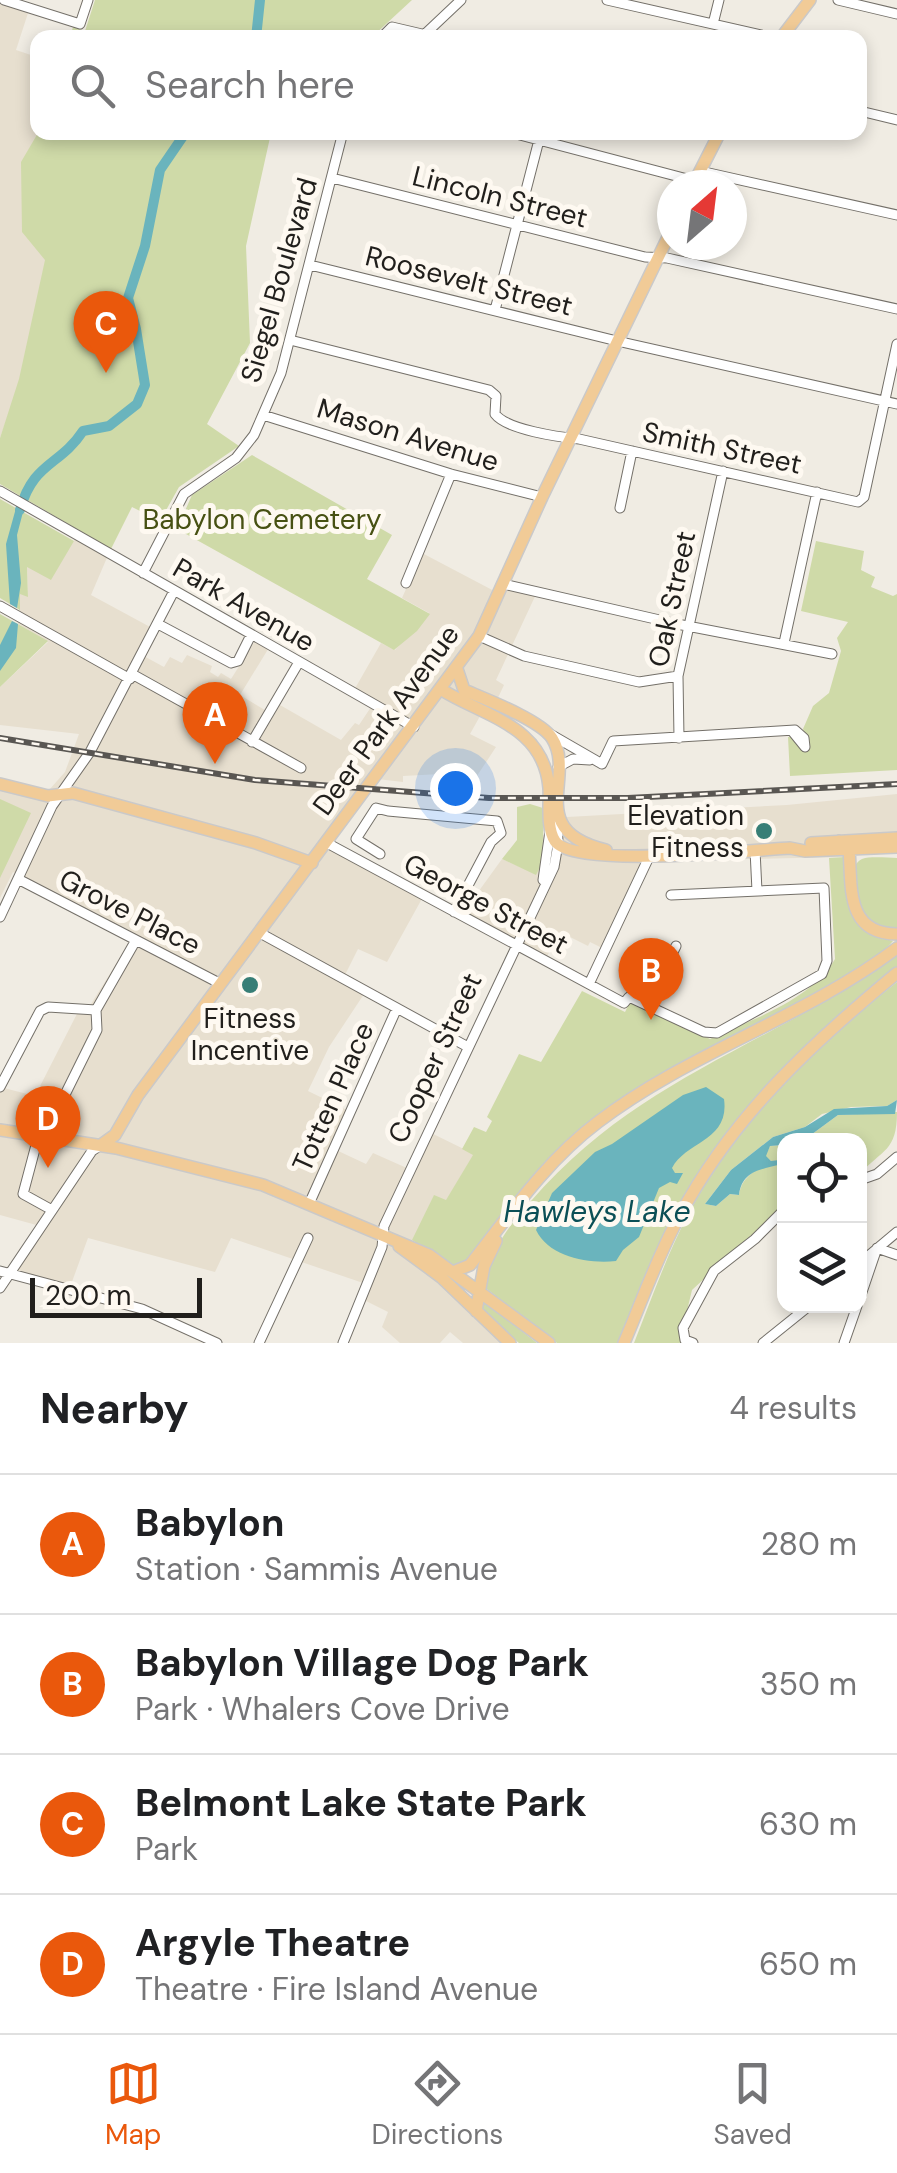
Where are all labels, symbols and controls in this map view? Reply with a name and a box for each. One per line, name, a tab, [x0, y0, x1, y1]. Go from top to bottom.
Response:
search box	[30, 30, 867, 140]
icon: search	[65, 58, 120, 113]
text: Search here	[145, 60, 355, 110]
street label: Lincoln Street	[409, 157, 591, 237]
north arrow	[657, 170, 747, 260]
street label: Siegel Boulevard	[232, 173, 326, 387]
street label: Roosevelt Street	[361, 237, 577, 325]
pin: C	[74, 290, 138, 373]
street label: Mason Avenue	[313, 390, 503, 480]
street label: Smith Street	[639, 413, 805, 483]
park label: Babylon Cemetery	[142, 501, 382, 538]
street label: Oak Street	[640, 528, 704, 670]
street label: Park Avenue	[166, 550, 322, 660]
street label: Deer Park Avenue	[304, 617, 468, 823]
pin: A	[182, 682, 248, 764]
your location	[430, 763, 481, 814]
place label: Elevation Fitness	[627, 797, 744, 866]
marker: Elevation Fitness	[753, 820, 775, 842]
street label: George Street	[397, 845, 575, 963]
street label: Grove Place	[53, 861, 207, 963]
pin: B	[618, 938, 684, 1020]
street label: Cooper Street	[379, 967, 491, 1149]
marker: Fitness Incentive	[239, 974, 261, 996]
place label: Fitness Incentive	[191, 1000, 309, 1069]
street label: Totten Place	[284, 1016, 382, 1178]
pin: D	[15, 1086, 80, 1168]
map controls	[777, 1133, 867, 1313]
button: locate	[777, 1133, 867, 1223]
water label: Hawleys Lake	[503, 1192, 691, 1231]
button: layers	[777, 1223, 867, 1313]
scale bar	[30, 1273, 202, 1318]
text: 200 m	[45, 1277, 132, 1314]
text: Nearby	[40, 1381, 189, 1436]
text: 4 results	[730, 1387, 857, 1429]
text: Babylon	[135, 1498, 284, 1548]
text: A	[61, 1523, 84, 1565]
text: 280 m	[761, 1523, 857, 1565]
text: Station · Sammis Avenue	[135, 1548, 498, 1590]
text: Babylon Village Dog Park	[135, 1638, 589, 1688]
text: B	[62, 1663, 83, 1705]
text: 350 m	[760, 1663, 857, 1705]
text: Park · Whalers Cove Drive	[135, 1688, 510, 1730]
text: Belmont Lake State Park	[135, 1778, 587, 1828]
text: C	[61, 1803, 84, 1845]
text: 630 m	[759, 1803, 857, 1845]
text: Park	[135, 1828, 198, 1870]
text: Argyle Theatre	[135, 1918, 410, 1968]
text: D	[61, 1943, 84, 1985]
text: 650 m	[759, 1943, 857, 1985]
text: Theatre · Fire Island Avenue	[135, 1968, 538, 2010]
tab: Map	[105, 2056, 161, 2153]
tab: Directions	[372, 2056, 503, 2153]
tab: Saved	[713, 2056, 792, 2153]

